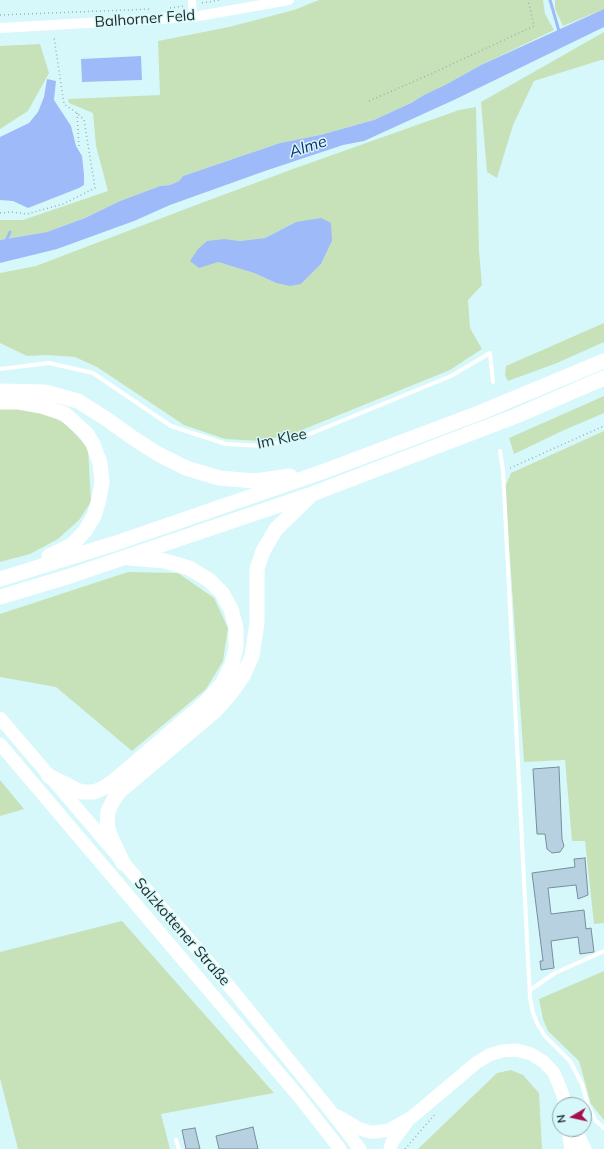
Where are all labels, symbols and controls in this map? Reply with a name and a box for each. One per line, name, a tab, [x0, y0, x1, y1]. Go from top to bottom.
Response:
street label: Balhorner Feld	[94, 7, 196, 31]
water label: Alme	[287, 132, 329, 162]
street label: Im Klee	[255, 425, 309, 453]
street label: Salzkottener Straße	[130, 874, 234, 990]
north arrow	[552, 1097, 592, 1137]
text: N	[554, 1114, 569, 1124]

